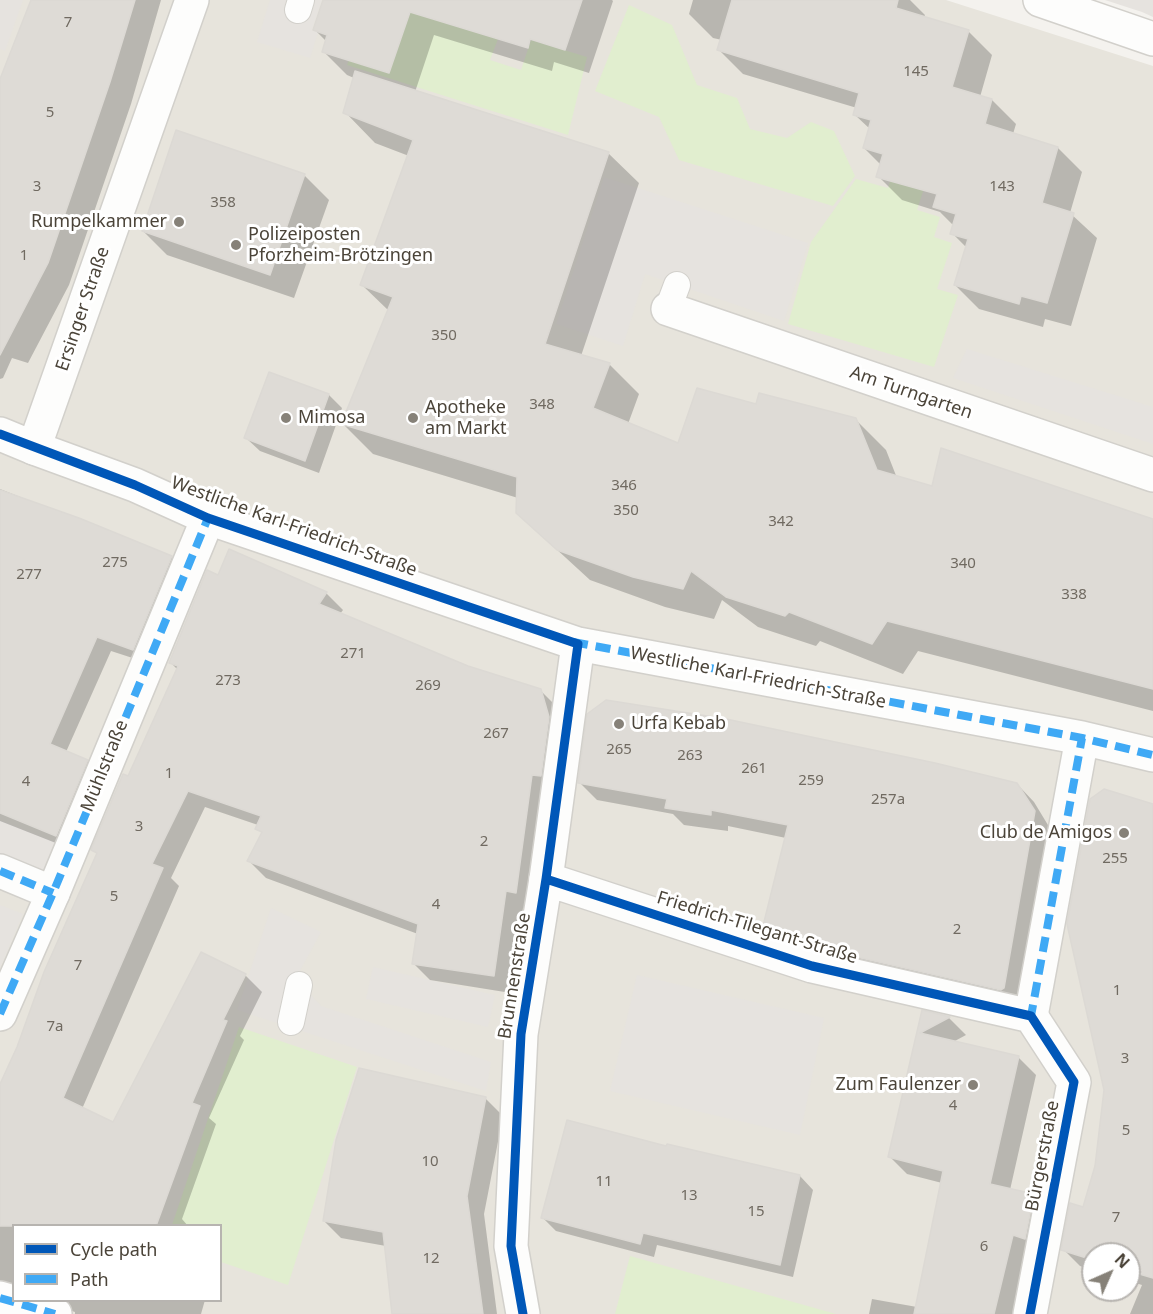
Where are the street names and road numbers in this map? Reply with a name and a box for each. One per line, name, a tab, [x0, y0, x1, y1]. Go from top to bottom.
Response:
street label: Ersinger Straße	[52, 244, 114, 374]
street label: Am Turngarten	[847, 362, 975, 424]
street label: Westliche Karl-Friedrich-Straße	[168, 472, 420, 582]
street label: Westliche Karl-Friedrich-Straße	[628, 643, 888, 713]
street label: Mühlstraße	[77, 717, 133, 815]
street label: Friedrich-Tilegant-Straße	[654, 887, 860, 969]
street label: Brunnenstraße	[494, 911, 536, 1041]
street label: Bürgerstraße	[1022, 1099, 1064, 1213]

